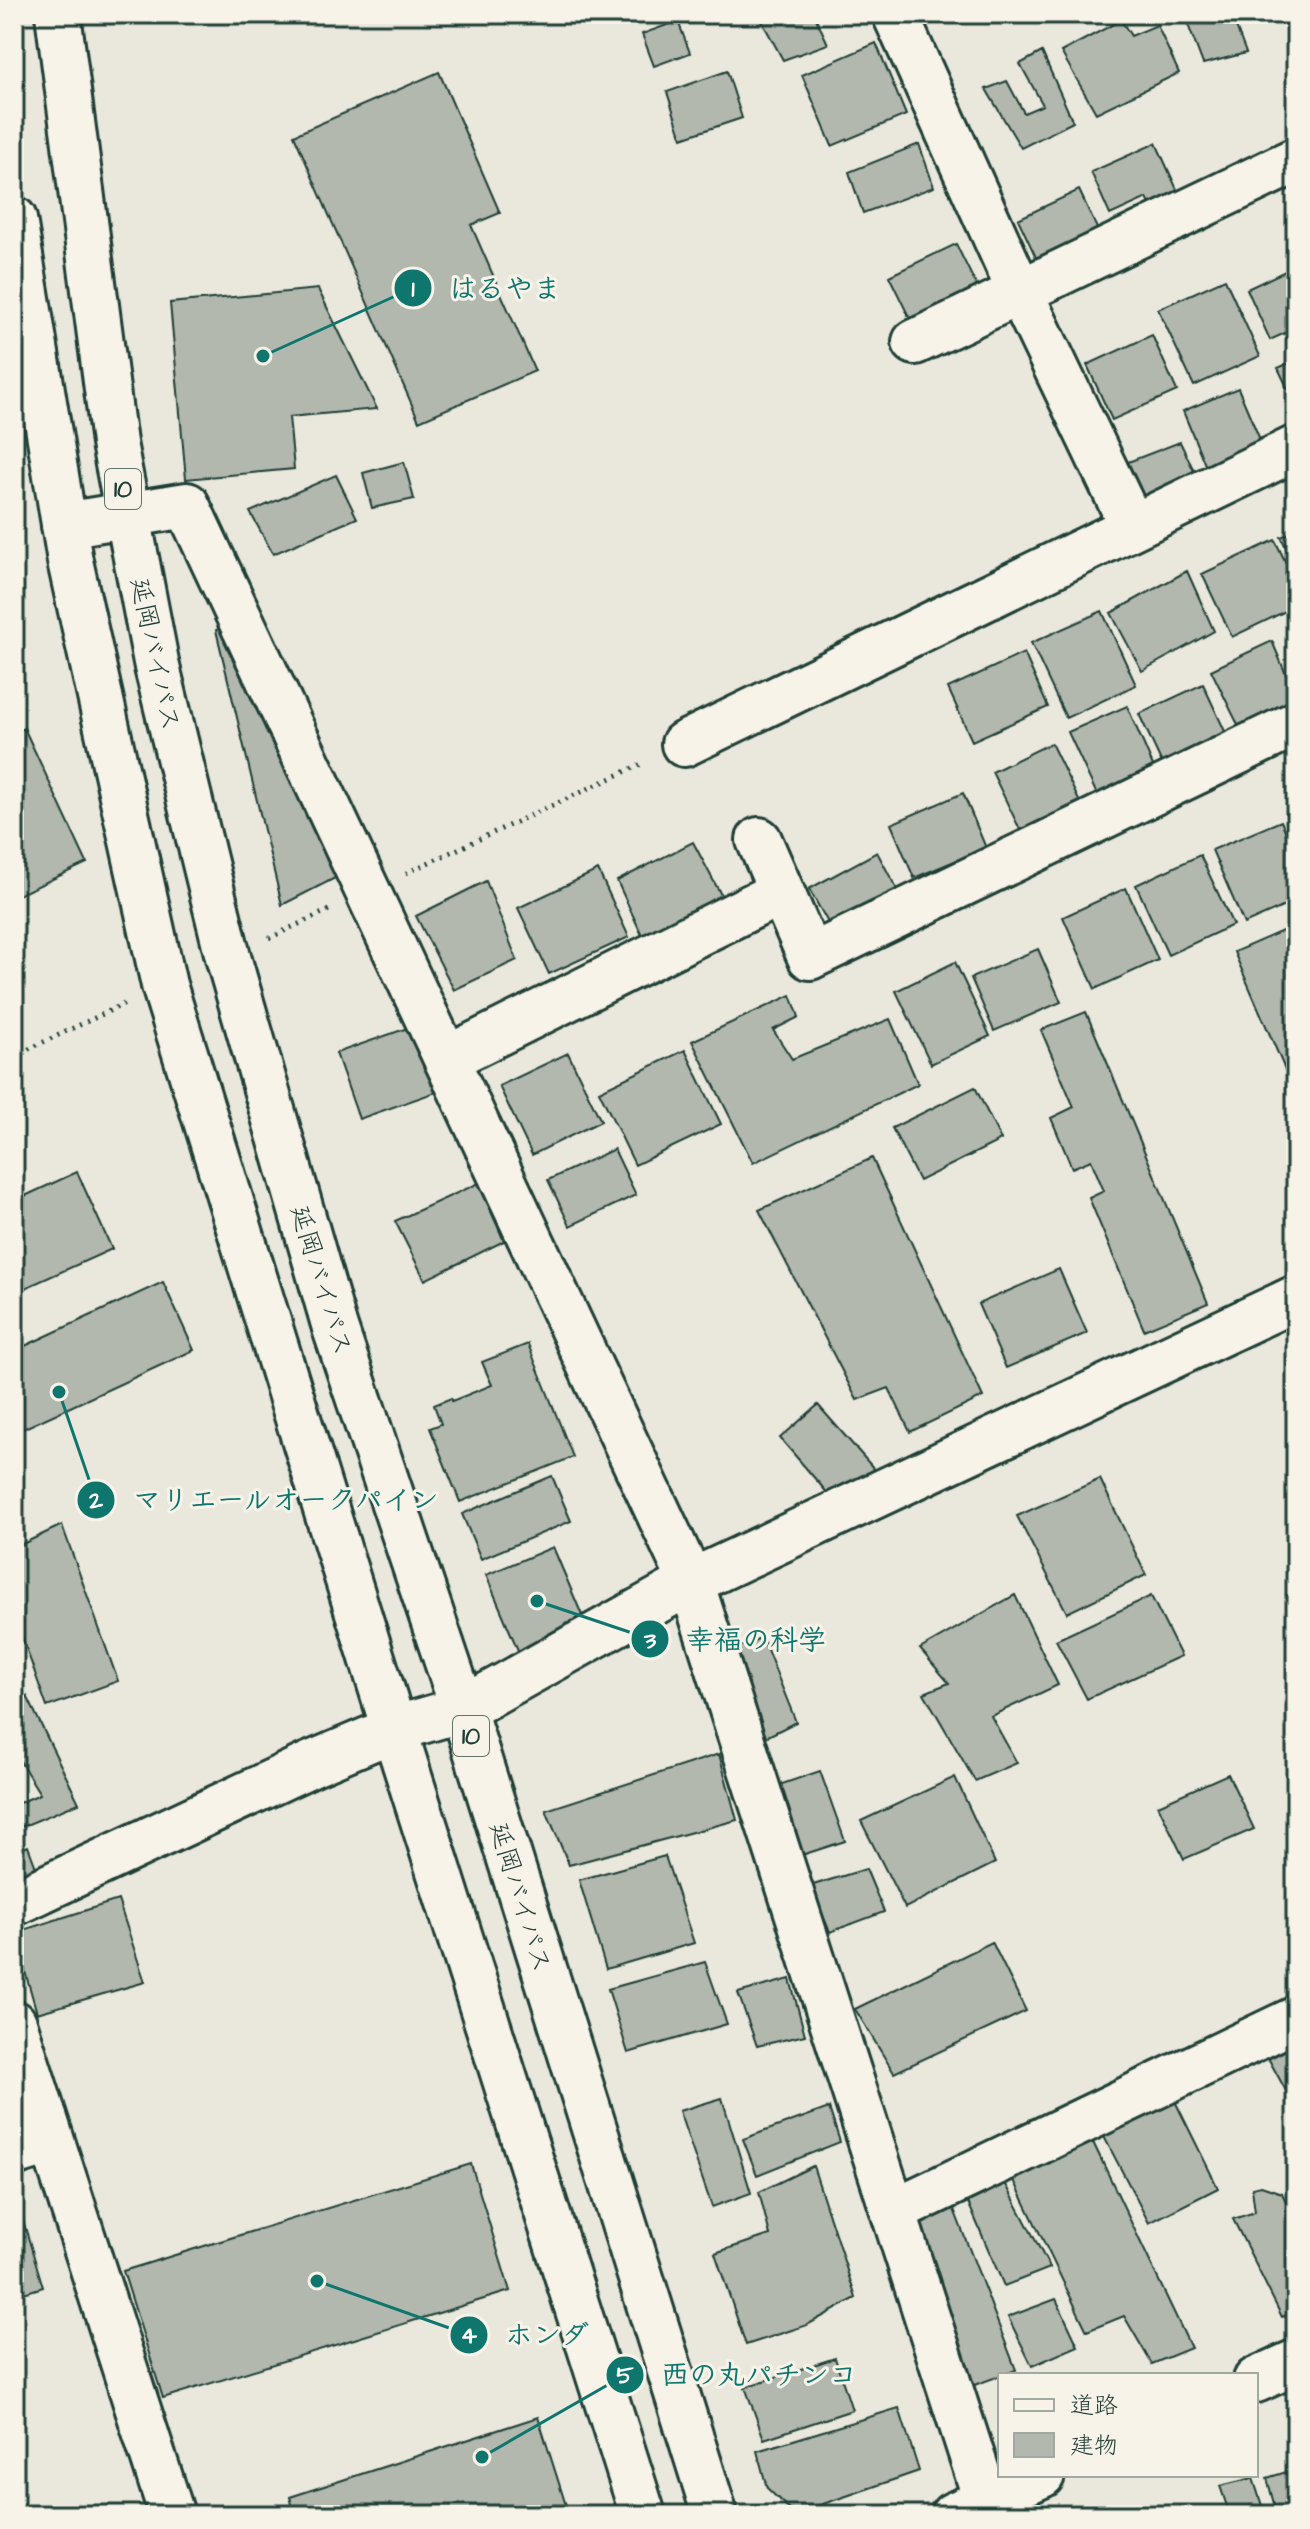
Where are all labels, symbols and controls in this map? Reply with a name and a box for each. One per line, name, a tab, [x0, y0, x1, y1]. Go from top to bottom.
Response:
callout: はるやま	[393, 262, 577, 314]
text: はるやま	[449, 270, 561, 309]
text: 1	[411, 273, 415, 307]
road number: 10	[105, 469, 141, 509]
street label: 延岡バイパス	[121, 574, 189, 734]
street label: 延岡バイパス	[281, 1201, 361, 1360]
callout: マリエールオークパイン	[76, 1474, 455, 1526]
text: マリエールオークパイン	[133, 1481, 439, 1520]
text: 2	[88, 1484, 103, 1518]
callout: 幸福の科学	[630, 1613, 842, 1665]
text: 幸福の科学	[686, 1621, 826, 1660]
text: 3	[643, 1624, 657, 1658]
road number: 10	[453, 1716, 489, 1756]
street label: 延岡バイパス	[480, 1818, 560, 1977]
callout: ホンダ	[449, 2309, 605, 2361]
text: ホンダ	[505, 2316, 589, 2355]
text: 4	[461, 2319, 478, 2353]
callout: 西の丸パチンコ	[605, 2349, 873, 2401]
text: 西の丸パチンコ	[661, 2356, 857, 2395]
text: 5	[617, 2359, 635, 2393]
legend	[998, 2373, 1258, 2477]
text: 道路	[1070, 2389, 1118, 2423]
text: 建物	[1070, 2429, 1118, 2463]

